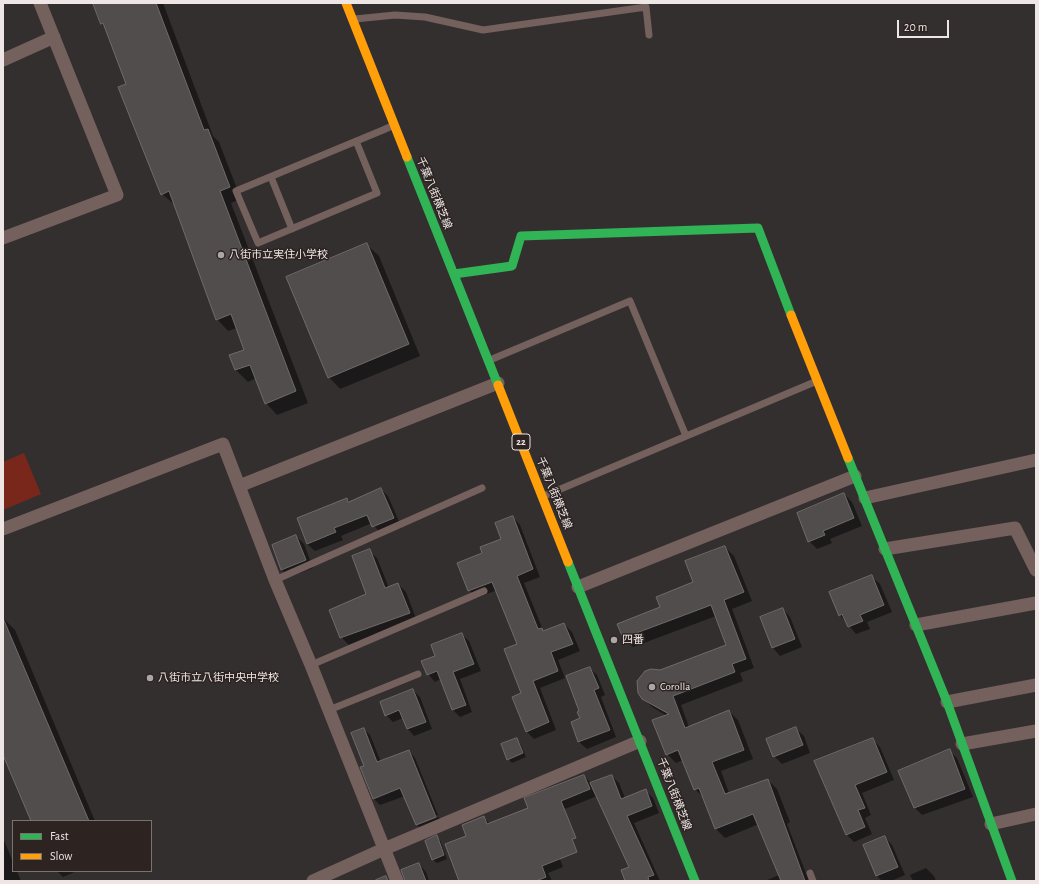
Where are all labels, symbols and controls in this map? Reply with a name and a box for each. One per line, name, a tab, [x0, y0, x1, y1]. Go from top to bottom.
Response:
scale bar	[899, 12, 951, 38]
text: 20 m	[904, 21, 927, 33]
street label: 千葉八街横芝線	[413, 155, 455, 231]
place label: 八街市立実住小学校	[229, 248, 328, 262]
marker: 八街市立実住小学校	[216, 250, 226, 260]
road number: 22	[512, 434, 530, 450]
street label: 千葉八街横芝線	[533, 455, 575, 531]
place label: 四番	[622, 633, 644, 647]
marker: 四番	[609, 635, 619, 645]
place label: 八街市立八街中央中学校	[158, 671, 279, 685]
marker: 八街市立八街中央中学校	[145, 673, 155, 683]
place label: Corolla	[660, 680, 690, 694]
marker: Corolla	[647, 682, 657, 692]
street label: 千葉八街横芝線	[654, 756, 694, 832]
legend	[12, 820, 152, 872]
text: Fast	[50, 830, 69, 842]
text: Slow	[50, 850, 72, 862]

